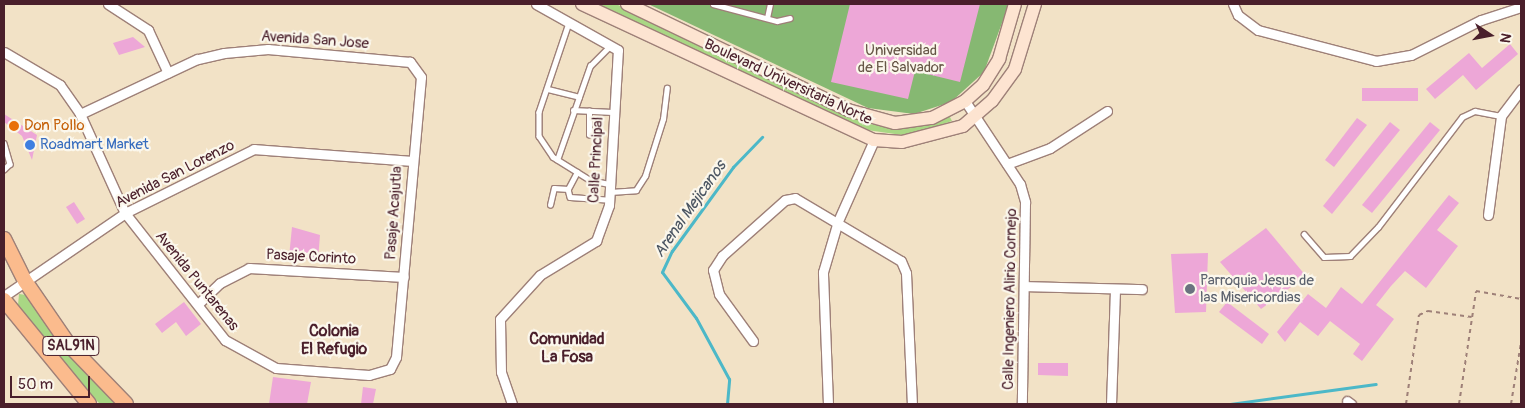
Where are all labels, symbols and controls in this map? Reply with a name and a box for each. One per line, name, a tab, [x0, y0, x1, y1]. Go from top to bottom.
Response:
north arrow	[1465, 10, 1515, 60]
street label: Avenida San Jose	[261, 27, 369, 53]
text: N	[1496, 32, 1514, 44]
street label: Boulevard Universitaria Norte	[701, 35, 875, 129]
park label: Universidad de El Salvador	[858, 41, 944, 76]
street label: Calle Principal	[585, 116, 607, 204]
place label: Don Pollo	[24, 117, 85, 135]
marker: Don Pollo	[8, 120, 20, 132]
place label: Roadmart Market	[40, 136, 149, 154]
street label: Avenida San Lorenzo	[112, 136, 238, 212]
marker: Roadmart Market	[24, 139, 36, 151]
water label: Arenal Mejicanos	[650, 157, 730, 261]
street label: Pasaje Acajutla	[382, 165, 406, 261]
street label: Calle Ingeniero Alirio Cornejo	[999, 208, 1021, 390]
street label: Avenida Puntarenas	[151, 228, 243, 334]
street label: Pasaje Corinto	[266, 246, 356, 268]
place label: Parroquia Jesus de las Misericordias	[1200, 271, 1314, 306]
marker: Parroquia Jesus de las Misericordias	[1184, 283, 1196, 295]
district label: Colonia El Refugio	[301, 321, 367, 359]
district label: Comunidad La Fosa	[529, 329, 605, 367]
road number: SAL91N	[42, 334, 100, 358]
scale bar	[12, 366, 92, 398]
text: 50 m	[18, 375, 53, 394]

